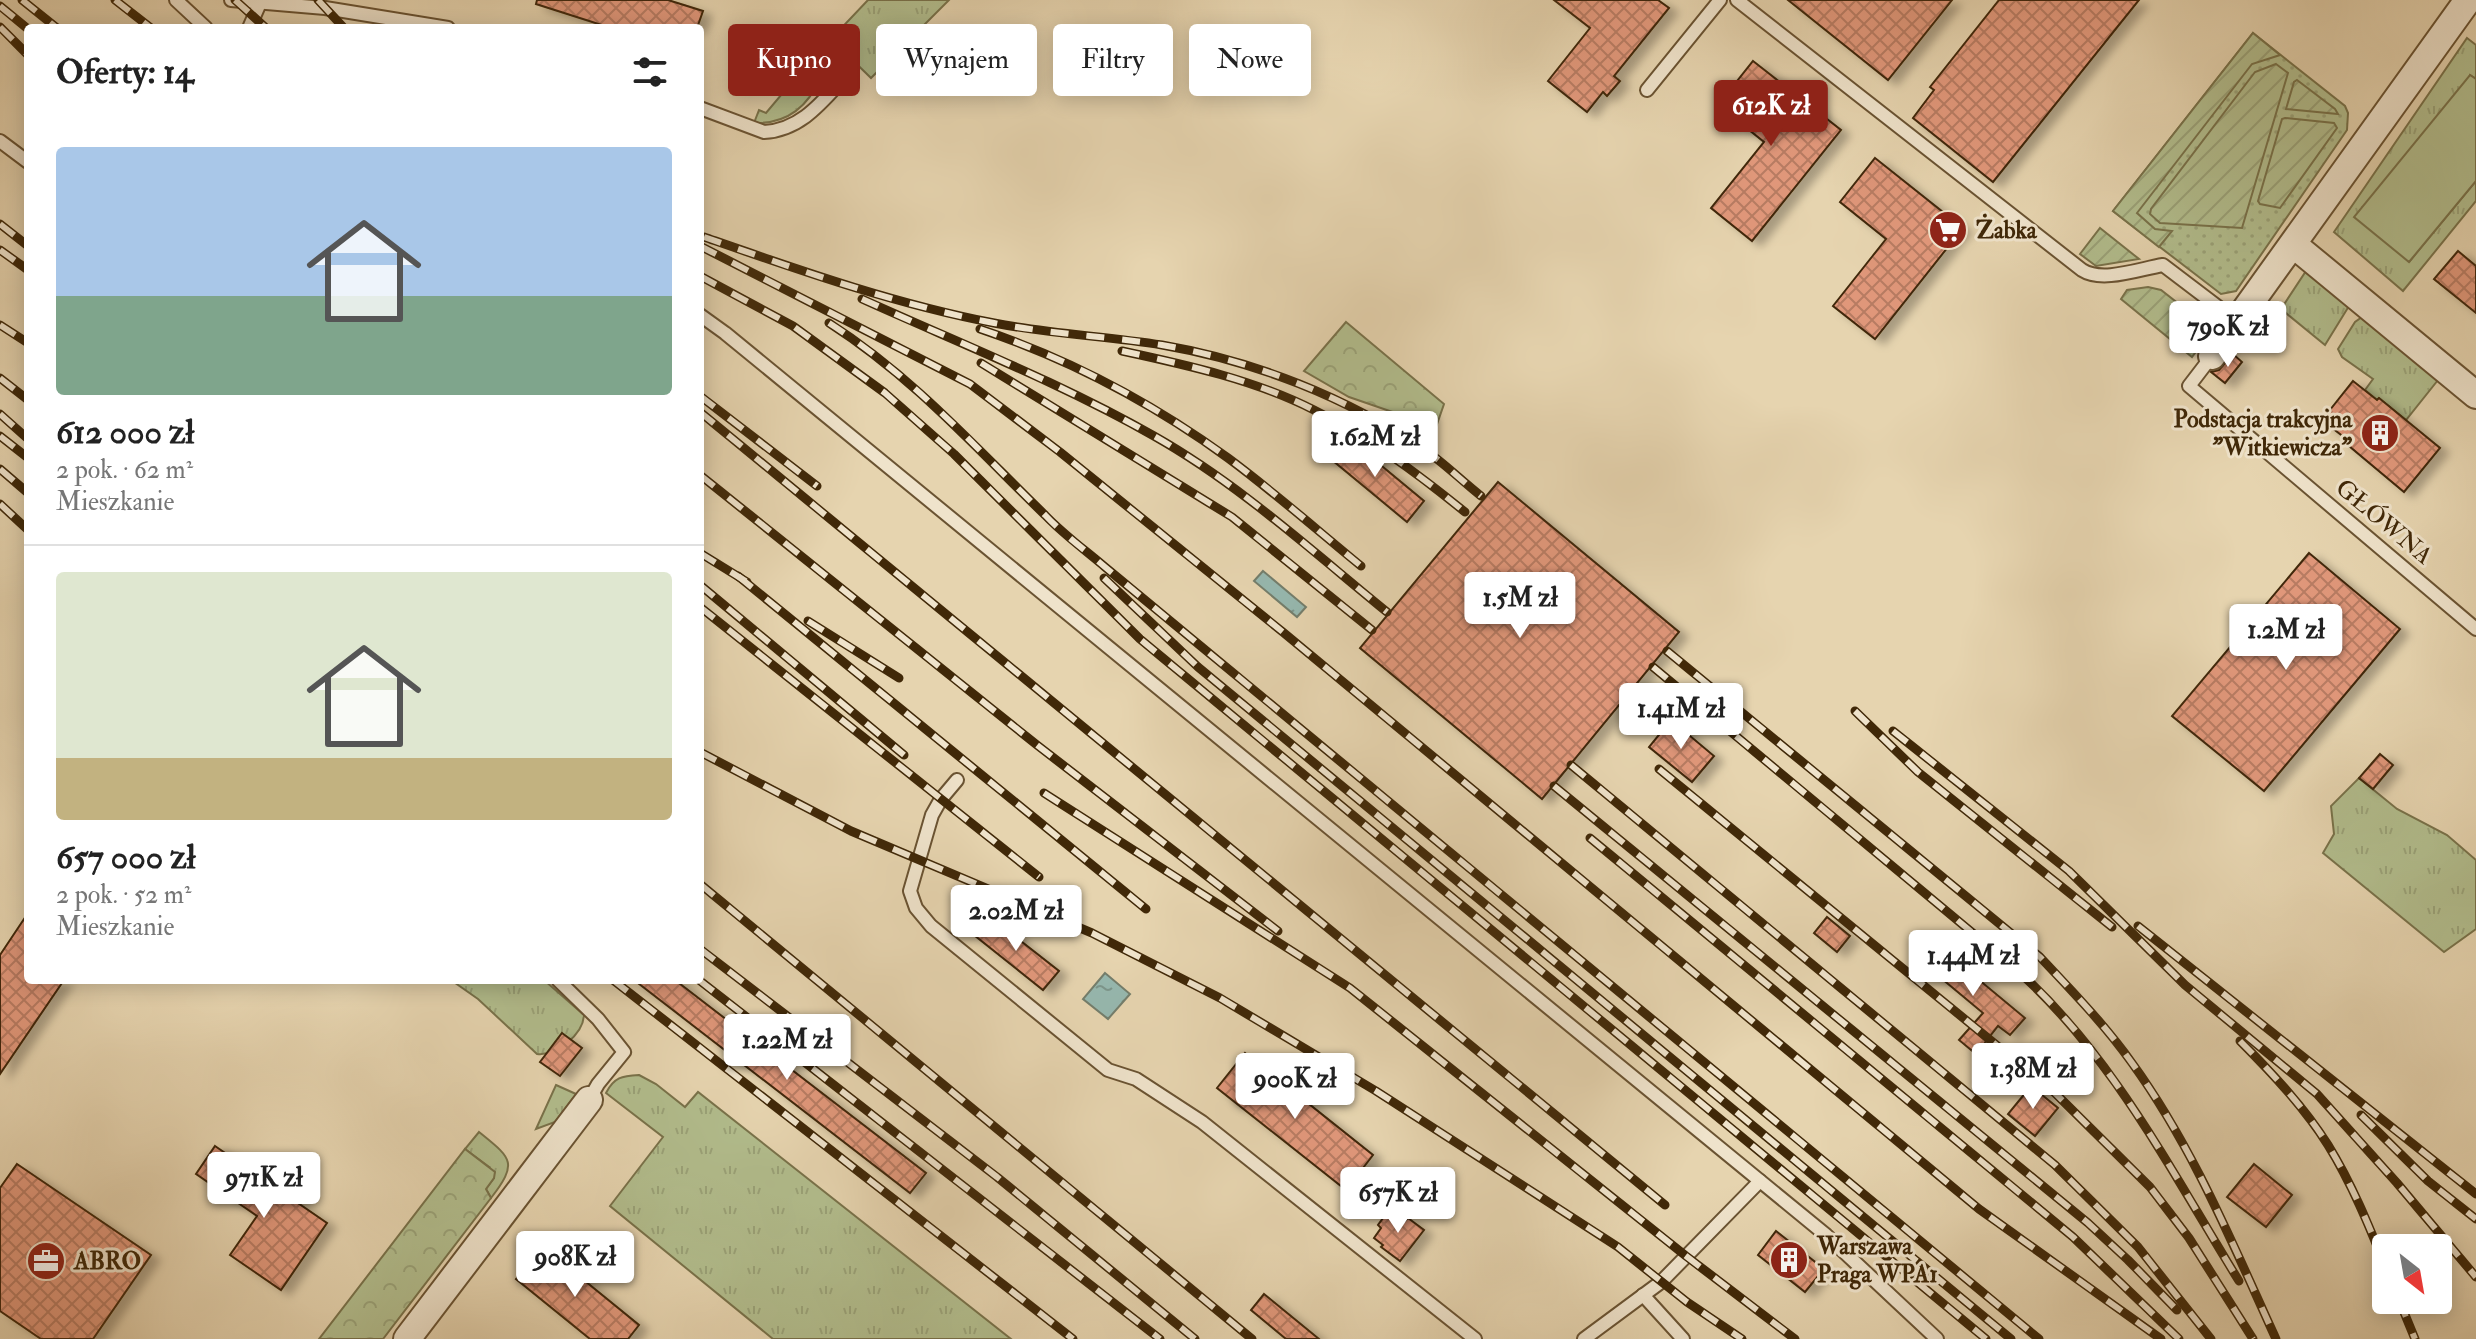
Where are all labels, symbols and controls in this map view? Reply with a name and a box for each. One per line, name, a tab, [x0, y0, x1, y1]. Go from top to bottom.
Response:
chip: Kupno	[728, 24, 860, 96]
chip: Wynajem	[876, 24, 1037, 96]
chip: Filtry	[1053, 24, 1173, 96]
chip: Nowe	[1189, 24, 1311, 96]
icon: filters	[628, 50, 672, 94]
text: Oferty: 14	[56, 51, 193, 94]
pin: 612K zł	[1697, 80, 1845, 148]
text: 612K zł	[1732, 90, 1810, 122]
icon: home	[292, 199, 436, 343]
supermarket icon: Żabka	[1927, 209, 1969, 251]
place label: Żabka	[1976, 213, 2038, 246]
pin: 790K zł	[2154, 301, 2302, 369]
text: 790K zł	[2187, 311, 2269, 343]
place label: Podstacja trakcyjna "Witkiewicza"	[2174, 404, 2353, 463]
text: 612 000 zł	[56, 411, 194, 454]
pin: 1.62M zł	[1292, 411, 1458, 479]
building icon: Podstacja trakcyjna "Witkiewicza"	[2359, 412, 2401, 454]
text: 1.62M zł	[1330, 421, 1420, 453]
text: 2 pok. · 62 m²	[56, 454, 193, 486]
street label: GŁÓWNA	[2329, 472, 2439, 572]
text: Mieszkanie	[56, 486, 174, 518]
pin: 1.5M zł	[1446, 572, 1594, 640]
text: 1.5M zł	[1482, 582, 1558, 614]
pin: 1.2M zł	[2212, 604, 2360, 672]
text: 1.2M zł	[2247, 614, 2325, 646]
icon: home	[292, 624, 436, 768]
pin: 1.41M zł	[1598, 683, 1764, 751]
text: 1.41M zł	[1637, 693, 1725, 725]
text: 657 000 zł	[56, 836, 195, 879]
text: 2 pok. · 52 m²	[56, 879, 191, 911]
pin: 2.02M zł	[933, 885, 1099, 953]
text: 2.02M zł	[969, 895, 1063, 927]
text: Mieszkanie	[56, 911, 174, 943]
pin: 1.44M zł	[1890, 930, 2056, 998]
text: 1.44M zł	[1927, 940, 2019, 972]
pin: 1.22M zł	[704, 1014, 870, 1082]
text: 1.22M zł	[742, 1024, 832, 1056]
pin: 1.38M zł	[1950, 1043, 2116, 1111]
pin: 900K zł	[1221, 1053, 1369, 1121]
text: 1.38M zł	[1990, 1053, 2076, 1085]
text: 900K zł	[1254, 1063, 1336, 1095]
pin: 971K zł	[190, 1152, 338, 1220]
text: 971K zł	[225, 1162, 303, 1194]
pin: 657K zł	[1324, 1167, 1472, 1235]
text: 657K zł	[1358, 1177, 1438, 1209]
pin: 908K zł	[501, 1231, 649, 1299]
place label: Warszawa Praga WPA1	[1816, 1231, 1938, 1290]
north arrow	[2372, 1234, 2452, 1314]
map controls	[2372, 1234, 2452, 1314]
building icon: Warszawa Praga WPA1	[1768, 1239, 1810, 1281]
office icon: ABRO	[25, 1240, 67, 1282]
text: 908K zł	[534, 1241, 616, 1273]
place label: ABRO	[73, 1246, 141, 1277]

